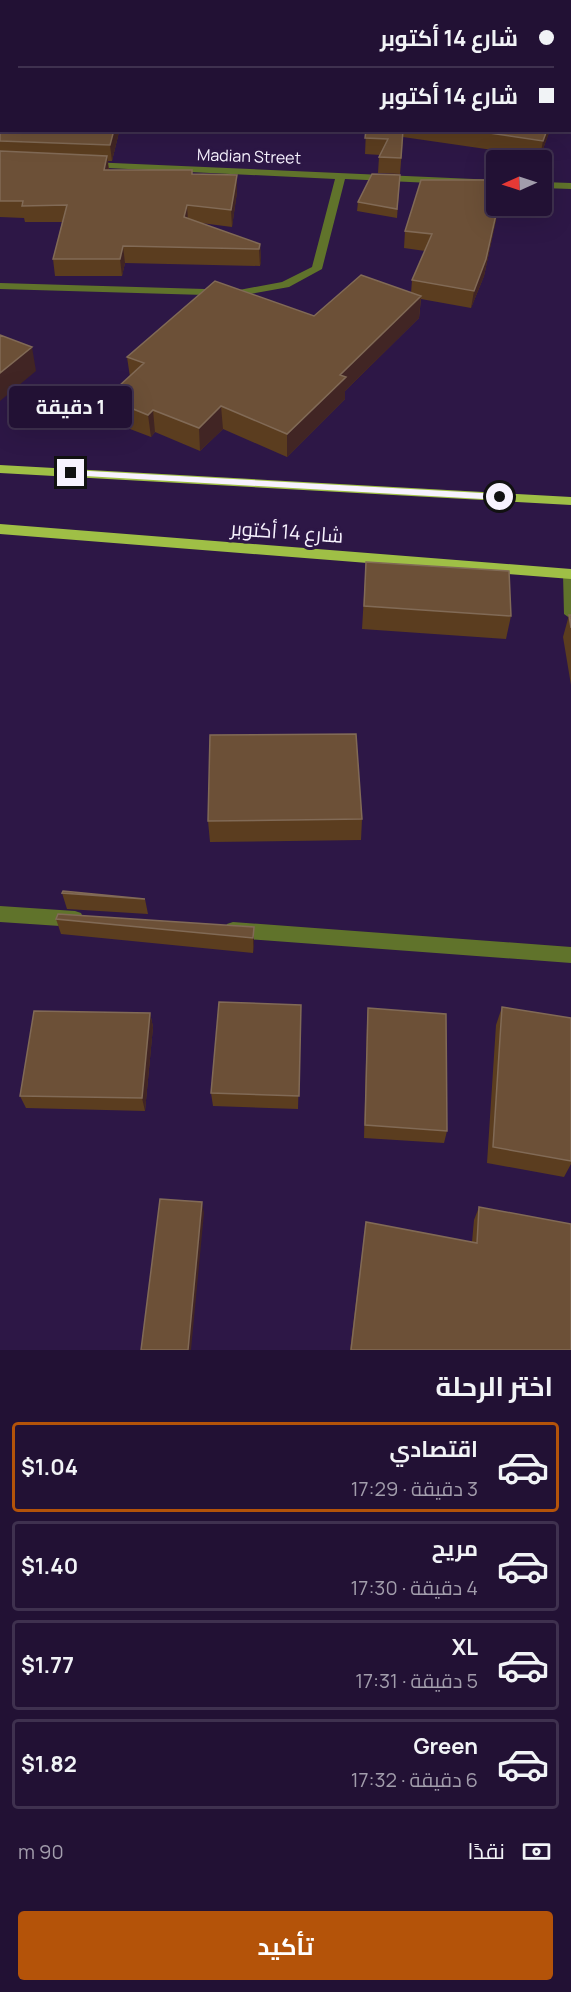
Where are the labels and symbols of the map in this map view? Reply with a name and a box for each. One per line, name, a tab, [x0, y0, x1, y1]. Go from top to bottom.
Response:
street label: Madian Street	[197, 143, 301, 169]
north arrow	[486, 150, 552, 216]
callout: 1 دقيقة	[10, 386, 132, 428]
route end	[57, 459, 84, 486]
route start	[486, 483, 513, 510]
street label: شارع 14 أكتوبر	[229, 514, 344, 550]

